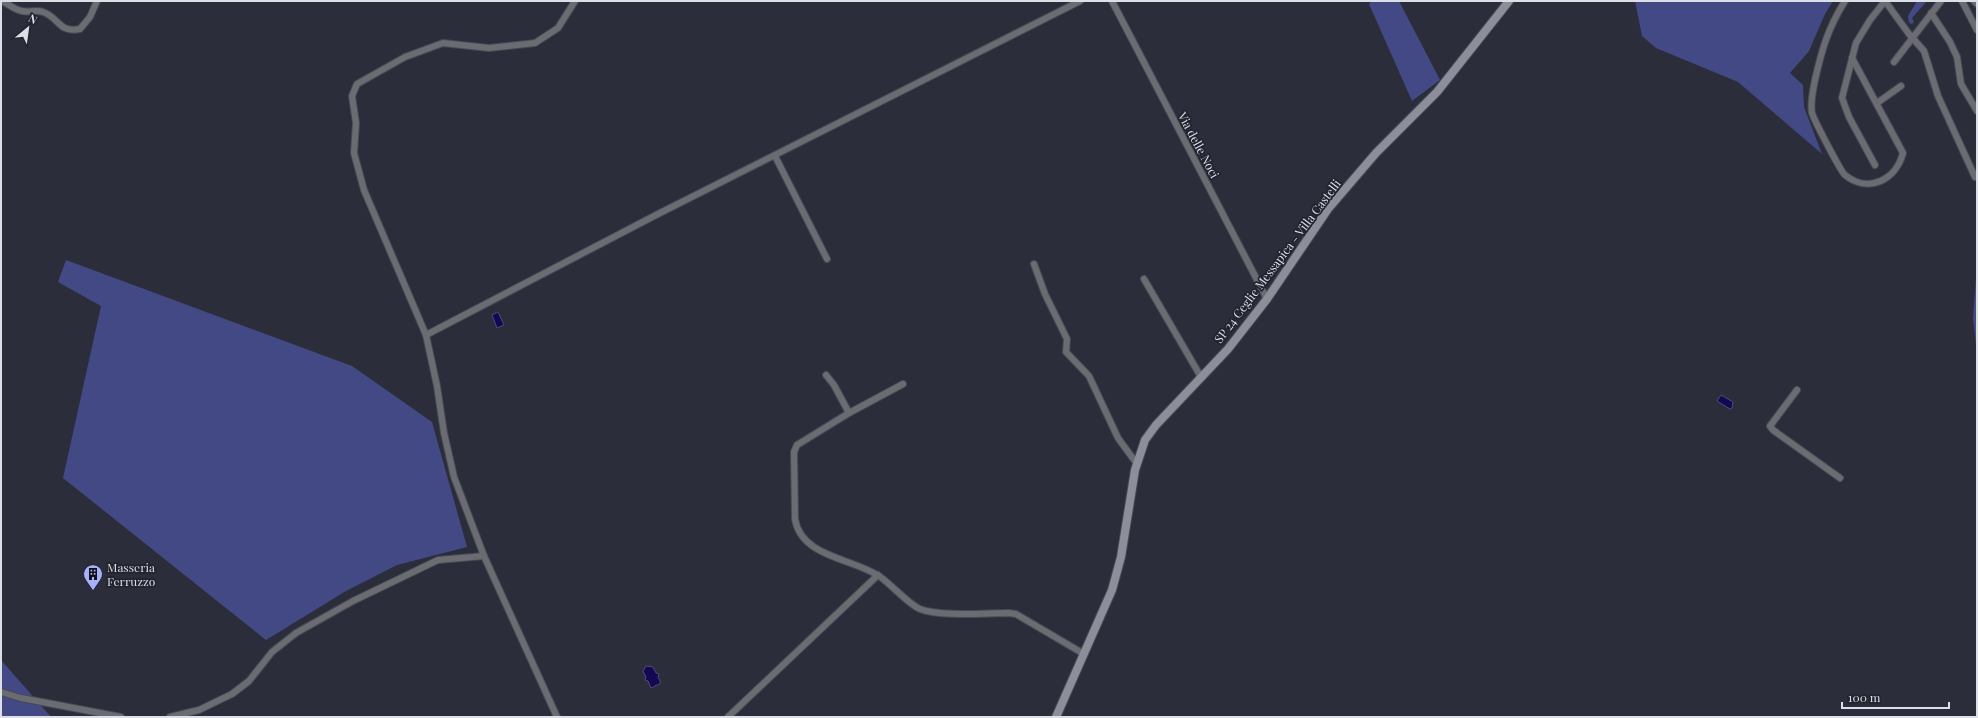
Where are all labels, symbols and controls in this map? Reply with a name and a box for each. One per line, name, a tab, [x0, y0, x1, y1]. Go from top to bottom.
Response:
north arrow	[8, 8, 48, 48]
text: N	[26, 10, 40, 27]
street label: Via delle Noci	[1174, 108, 1223, 181]
street label: SP 24 Ceglie Messapica - Villa Castelli	[1210, 176, 1344, 346]
place label: Masseria Ferruzzo	[107, 559, 156, 589]
building icon: Masseria Ferruzzo	[82, 563, 104, 591]
scale bar	[1842, 684, 1949, 710]
text: 100 m	[1848, 689, 1881, 705]

